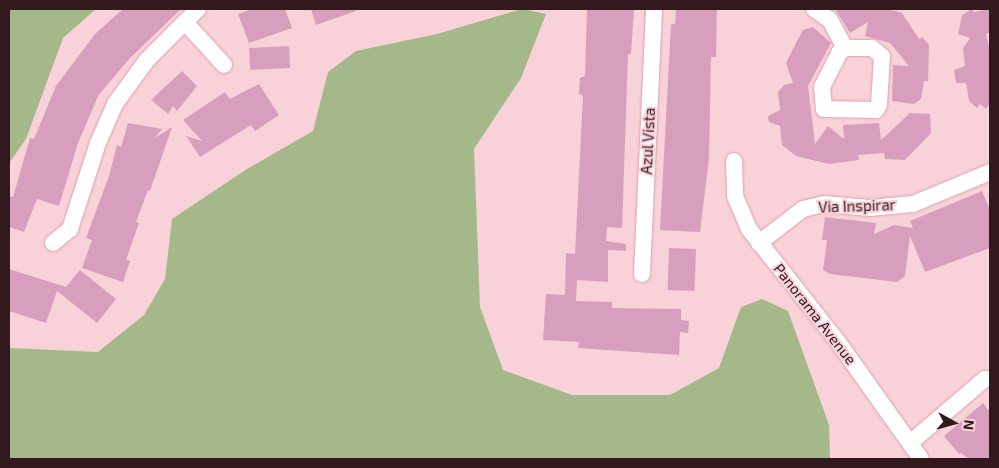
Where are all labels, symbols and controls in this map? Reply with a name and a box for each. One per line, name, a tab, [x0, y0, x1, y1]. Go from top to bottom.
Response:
street label: Azul Vista	[637, 107, 659, 175]
street label: Via Inspirar	[818, 196, 896, 216]
street label: Panorama Avenue	[770, 260, 860, 368]
north arrow	[929, 398, 979, 448]
text: N	[960, 419, 978, 431]

